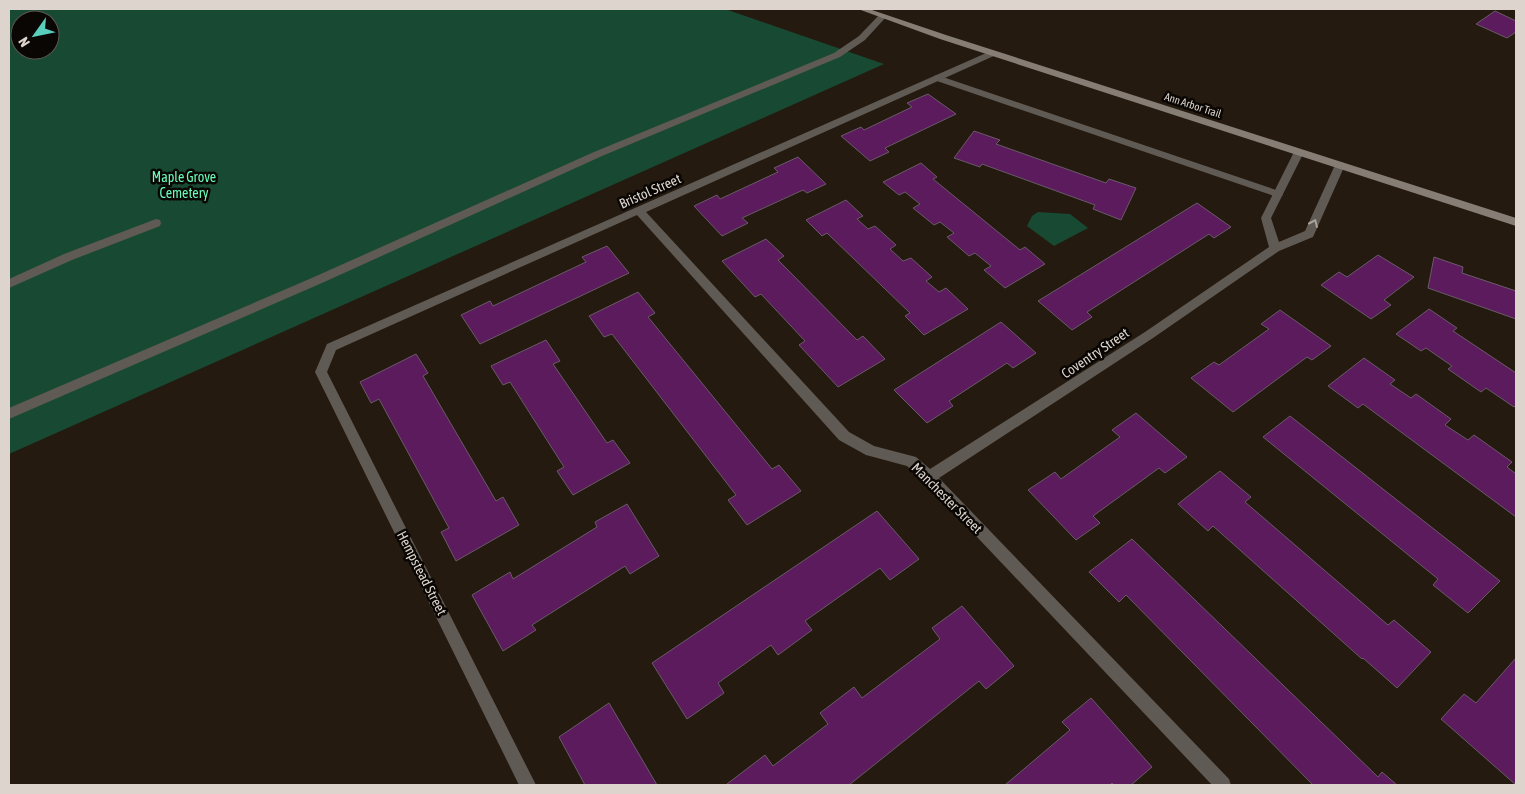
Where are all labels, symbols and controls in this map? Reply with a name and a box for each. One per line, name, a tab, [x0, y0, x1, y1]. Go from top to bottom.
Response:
north arrow	[10, 10, 60, 60]
text: N	[15, 34, 33, 50]
street label: Ann Arbor Trail	[1163, 90, 1223, 120]
park label: Maple Grove Cemetery	[152, 169, 216, 201]
street label: Bristol Street	[617, 170, 683, 212]
one-way arrow	[1307, 219, 1318, 228]
street label: Coventry Street	[1058, 325, 1132, 381]
street label: Manchester Street	[908, 459, 986, 537]
street label: Hempstead Street	[394, 528, 450, 618]

